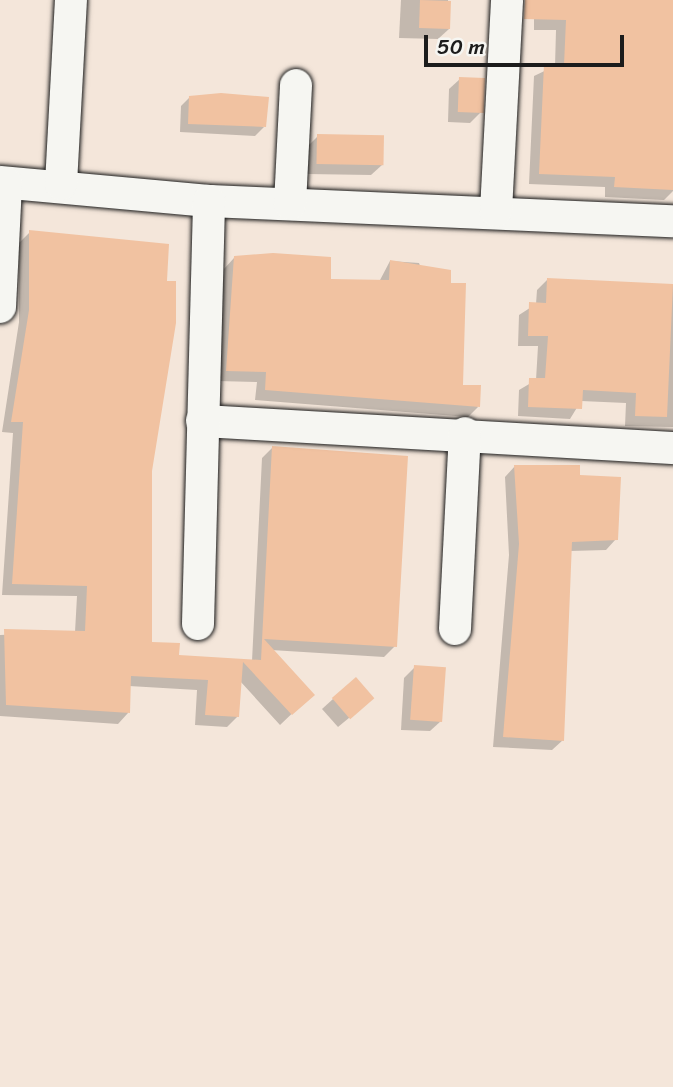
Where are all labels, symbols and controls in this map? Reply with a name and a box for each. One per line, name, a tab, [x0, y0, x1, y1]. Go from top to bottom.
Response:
scale bar	[428, 21, 628, 65]
text: 50 m	[437, 28, 485, 66]

